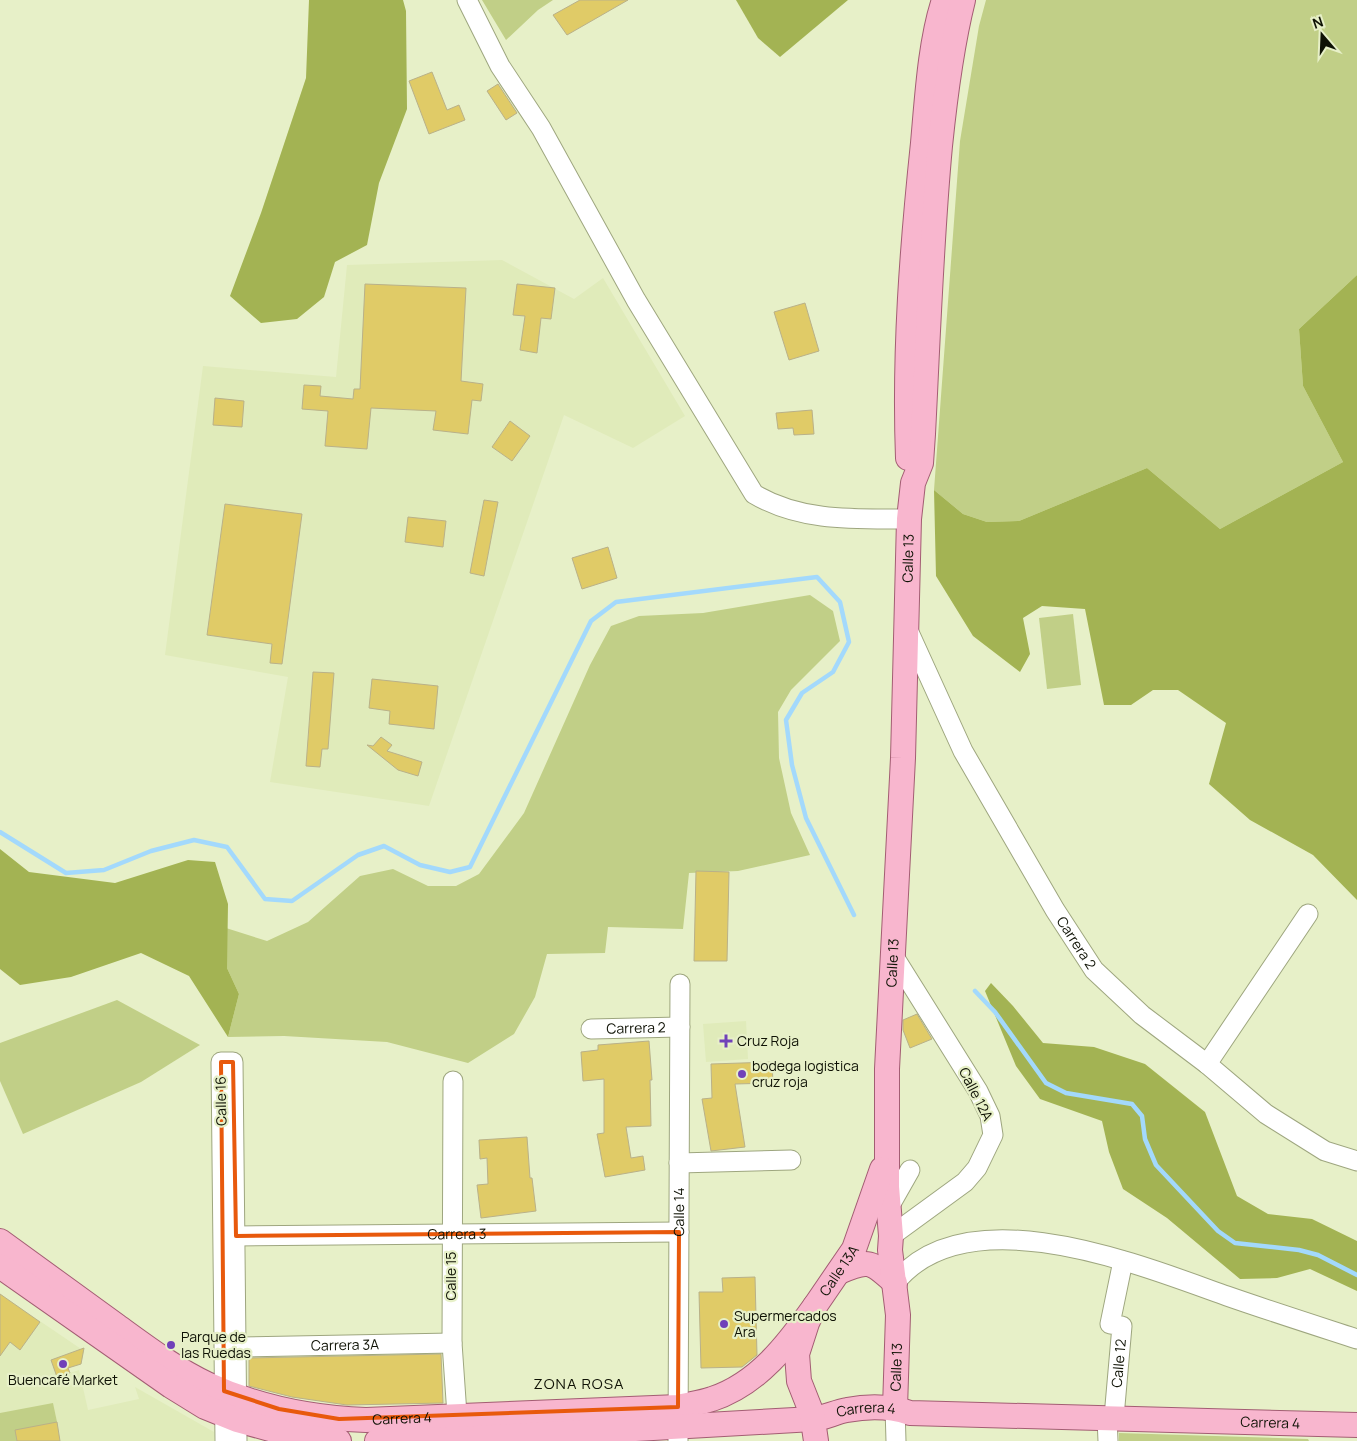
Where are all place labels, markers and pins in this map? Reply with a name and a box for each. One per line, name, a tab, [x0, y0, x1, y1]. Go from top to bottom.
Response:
place label: Cruz Roja	[737, 1031, 799, 1050]
marker: Cruz Roja	[719, 1034, 733, 1048]
place label: bodega logistica cruz roja	[752, 1056, 859, 1091]
marker: bodega logistica cruz roja	[736, 1068, 748, 1080]
place label: Supermercados Ara	[734, 1306, 837, 1341]
marker: Supermercados Ara	[718, 1318, 730, 1330]
place label: Parque de las Ruedas	[181, 1327, 251, 1362]
marker: Parque de las Ruedas	[165, 1339, 177, 1351]
marker: Buencafé Market	[57, 1358, 69, 1370]
place label: Buencafé Market	[8, 1370, 118, 1389]

